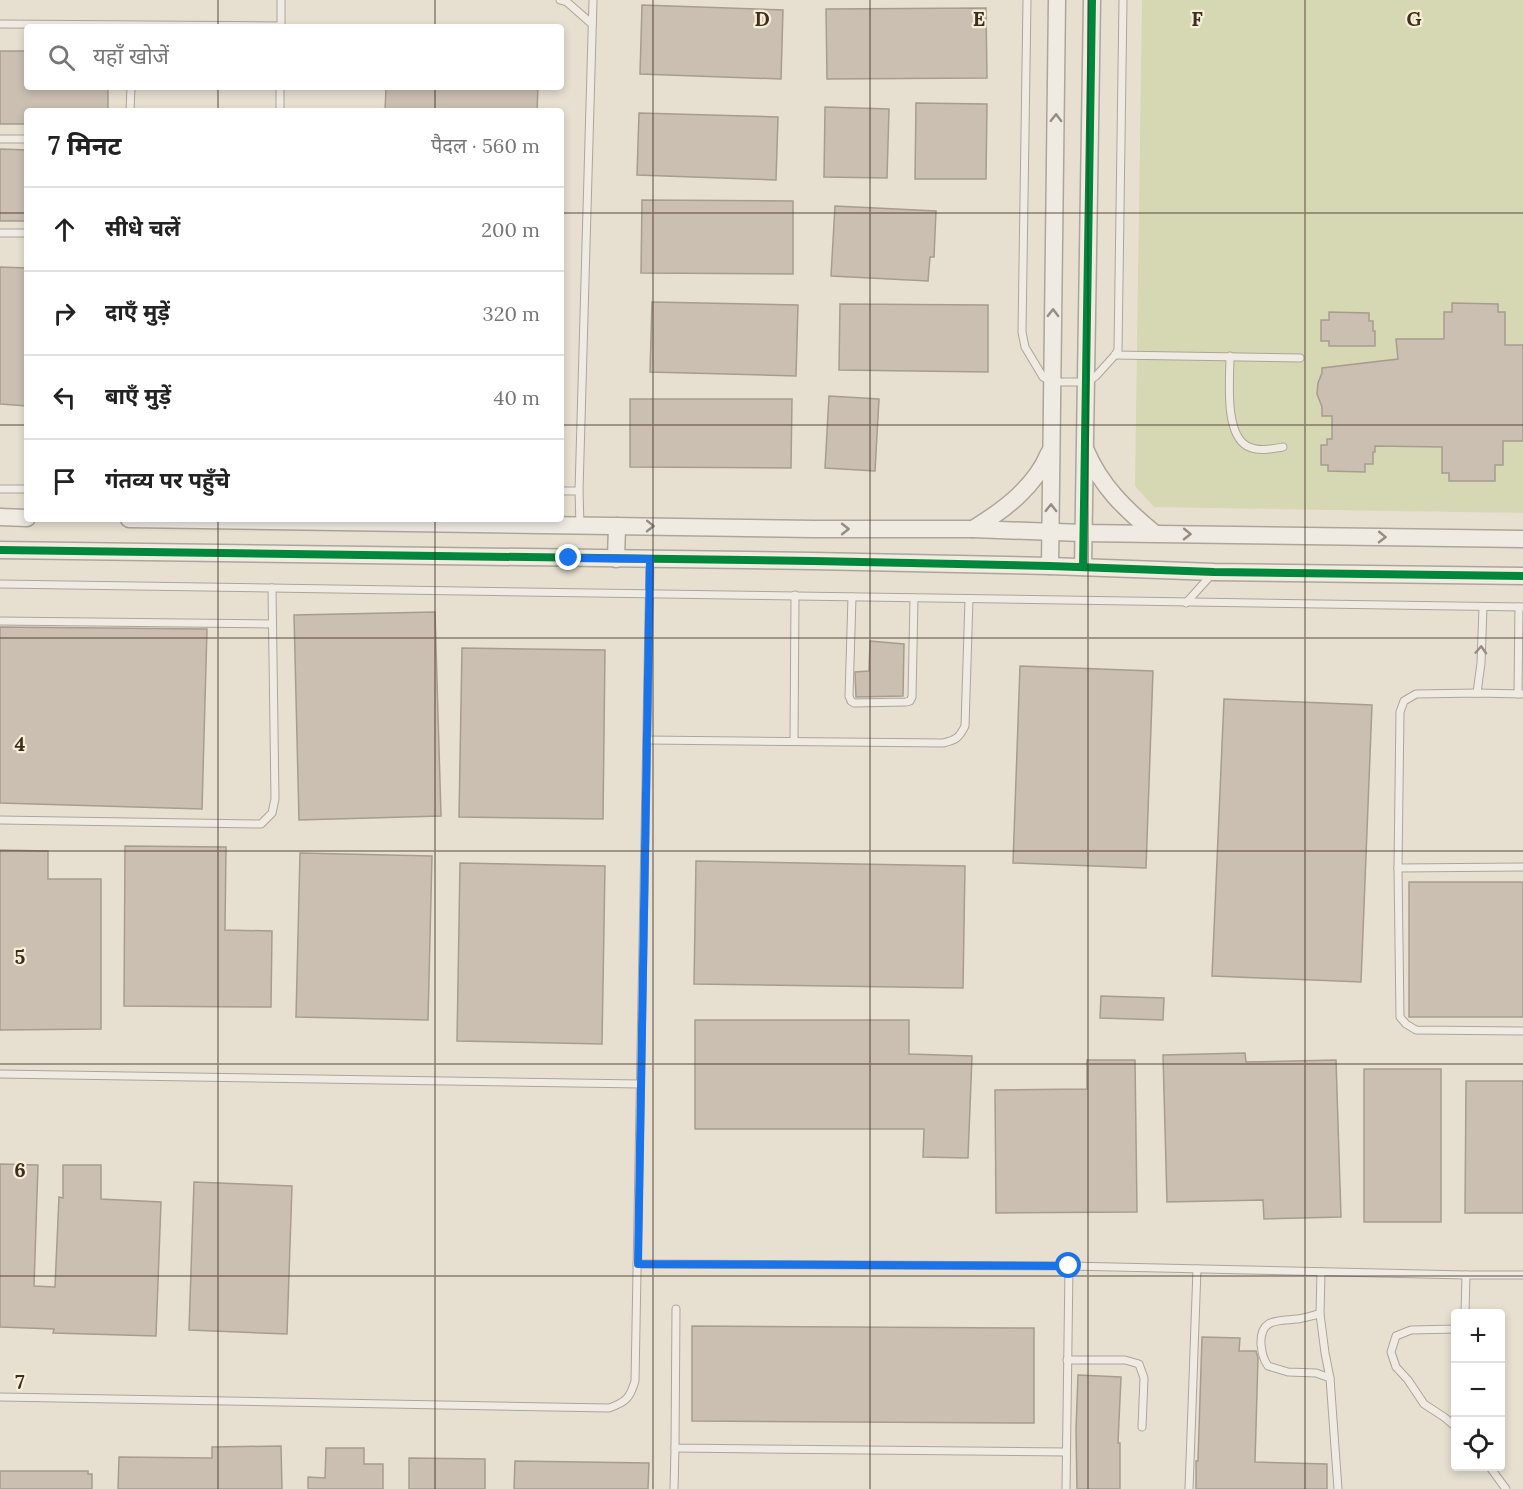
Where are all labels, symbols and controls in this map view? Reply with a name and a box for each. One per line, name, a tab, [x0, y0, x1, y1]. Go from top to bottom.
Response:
text: D	[754, 6, 770, 31]
text: E	[973, 6, 985, 31]
text: F	[1191, 6, 1203, 31]
text: G	[1406, 6, 1422, 31]
search box	[24, 24, 564, 90]
icon: search	[45, 41, 78, 74]
text: यहाँ खोजें	[93, 42, 169, 70]
one-way arrow	[1049, 113, 1062, 122]
text: 7 मिनट	[48, 129, 122, 162]
text: पैदल · 560 m	[431, 133, 540, 158]
icon: ahead	[48, 213, 81, 246]
text: सीधे चलें	[105, 214, 180, 242]
text: 200 m	[481, 217, 540, 242]
icon: right	[48, 297, 81, 330]
text: दाएँ मुड़ें	[105, 298, 170, 326]
text: 320 m	[483, 301, 540, 326]
one-way arrow	[1047, 308, 1059, 317]
icon: left	[48, 381, 81, 414]
text: बाएँ मुड़ें	[105, 382, 171, 410]
text: 40 m	[494, 385, 540, 410]
icon: arrive	[48, 465, 81, 498]
text: गंतव्य पर पहुँचे	[105, 466, 230, 494]
one-way arrow	[1044, 503, 1057, 512]
one-way arrow	[645, 520, 654, 532]
one-way arrow	[840, 523, 849, 535]
one-way arrow	[1182, 527, 1191, 540]
one-way arrow	[1377, 531, 1386, 543]
route end	[555, 544, 581, 570]
one-way arrow	[1475, 645, 1488, 654]
text: 4	[15, 731, 26, 756]
text: 5	[15, 944, 26, 969]
text: 6	[14, 1157, 26, 1182]
route start	[1055, 1252, 1081, 1278]
map controls	[1451, 1309, 1505, 1471]
button: +	[1451, 1309, 1505, 1363]
button: −	[1451, 1363, 1505, 1417]
text: 7	[15, 1369, 25, 1394]
button: locate	[1451, 1417, 1505, 1471]

